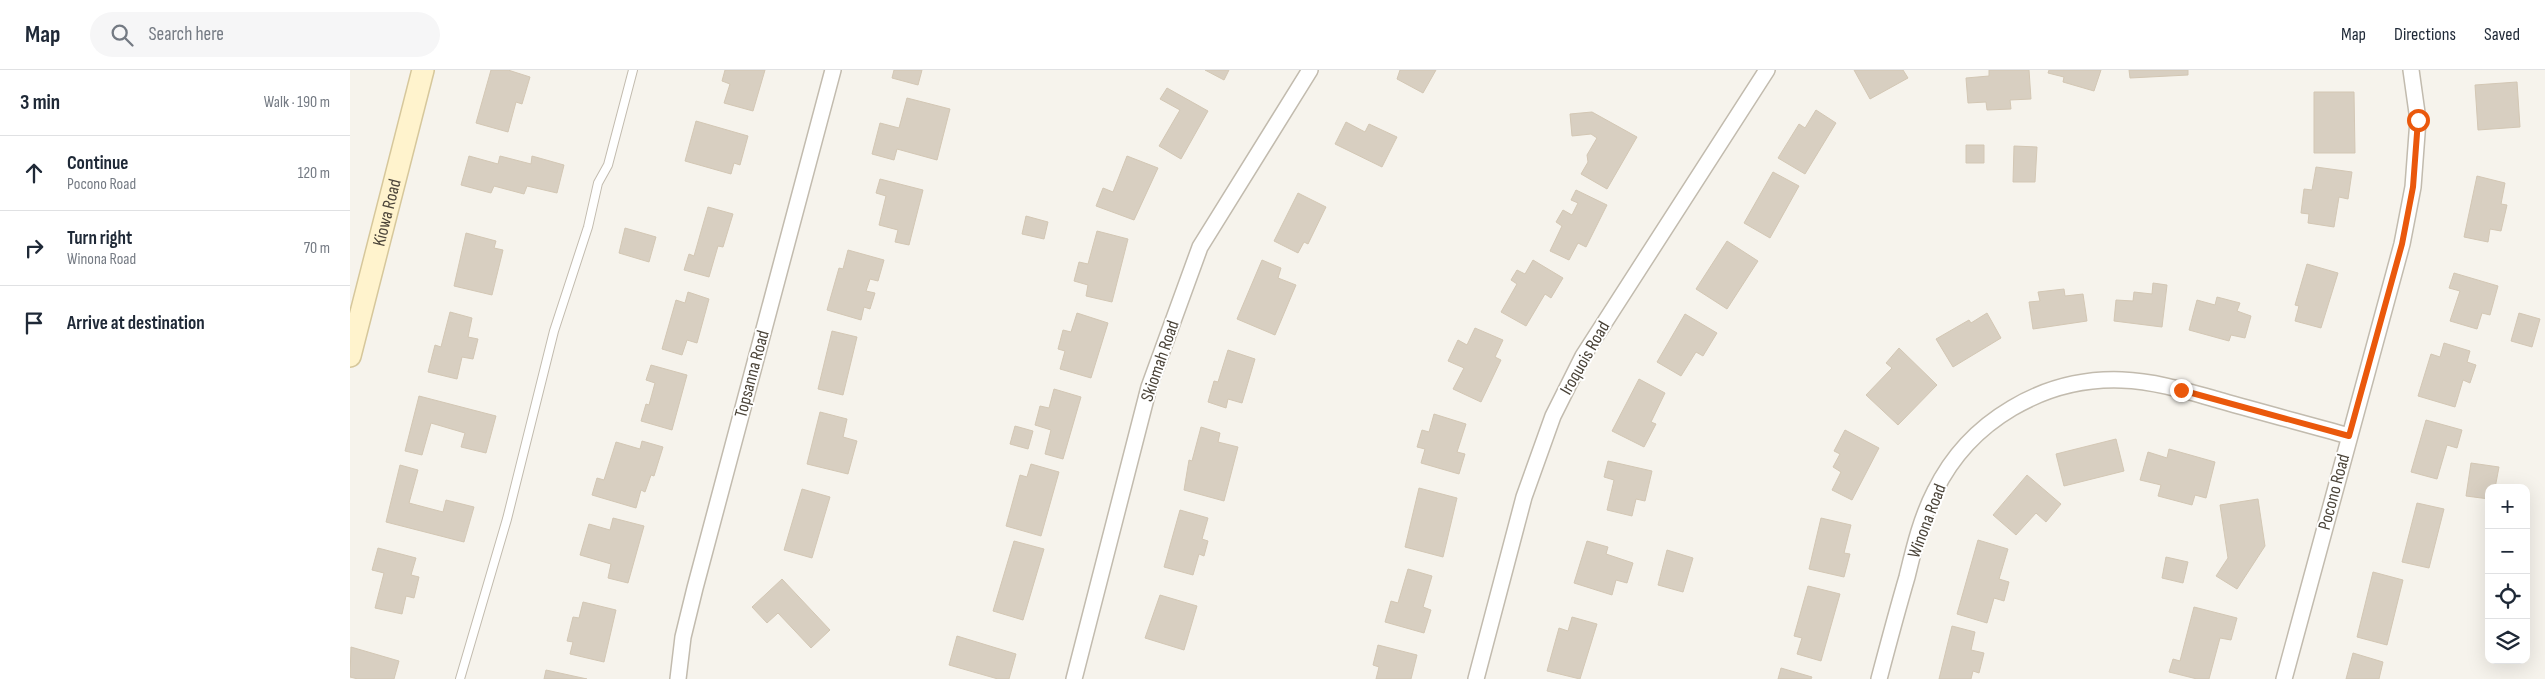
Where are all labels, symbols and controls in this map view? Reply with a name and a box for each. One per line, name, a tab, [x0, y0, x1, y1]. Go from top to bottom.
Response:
search box	[90, 12, 440, 57]
text: Map	[25, 20, 60, 49]
icon: search	[108, 21, 136, 49]
text: Search here	[148, 23, 224, 46]
text: Map	[2341, 24, 2366, 45]
text: Directions	[2394, 24, 2456, 45]
text: Saved	[2484, 24, 2520, 45]
text: 3 min	[20, 90, 60, 115]
text: Walk · 190 m	[264, 93, 330, 112]
route start	[2407, 109, 2430, 132]
text: Continue	[67, 152, 128, 175]
icon: ahead	[20, 159, 48, 187]
text: 120 m	[298, 164, 330, 183]
text: Pocono Road	[67, 175, 136, 194]
street label: Kiowa Road	[368, 177, 405, 248]
text: Turn right	[67, 227, 132, 250]
icon: right	[20, 234, 48, 262]
text: 70 m	[304, 239, 330, 258]
text: Winona Road	[67, 250, 136, 269]
icon: arrive	[20, 309, 48, 337]
text: Arrive at destination	[67, 312, 205, 335]
street label: Skiomah Road	[1136, 318, 1184, 404]
street label: Iroquois Road	[1556, 318, 1614, 398]
street label: Topsanna Road	[730, 328, 774, 420]
route end	[2170, 379, 2193, 402]
street label: Pocono Road	[2314, 452, 2354, 532]
street label: Winona Road	[1903, 481, 1951, 561]
map controls	[2485, 484, 2530, 664]
button: +	[2485, 484, 2530, 529]
button: −	[2485, 529, 2530, 574]
button: locate	[2485, 574, 2530, 619]
button: layers	[2485, 619, 2530, 664]

